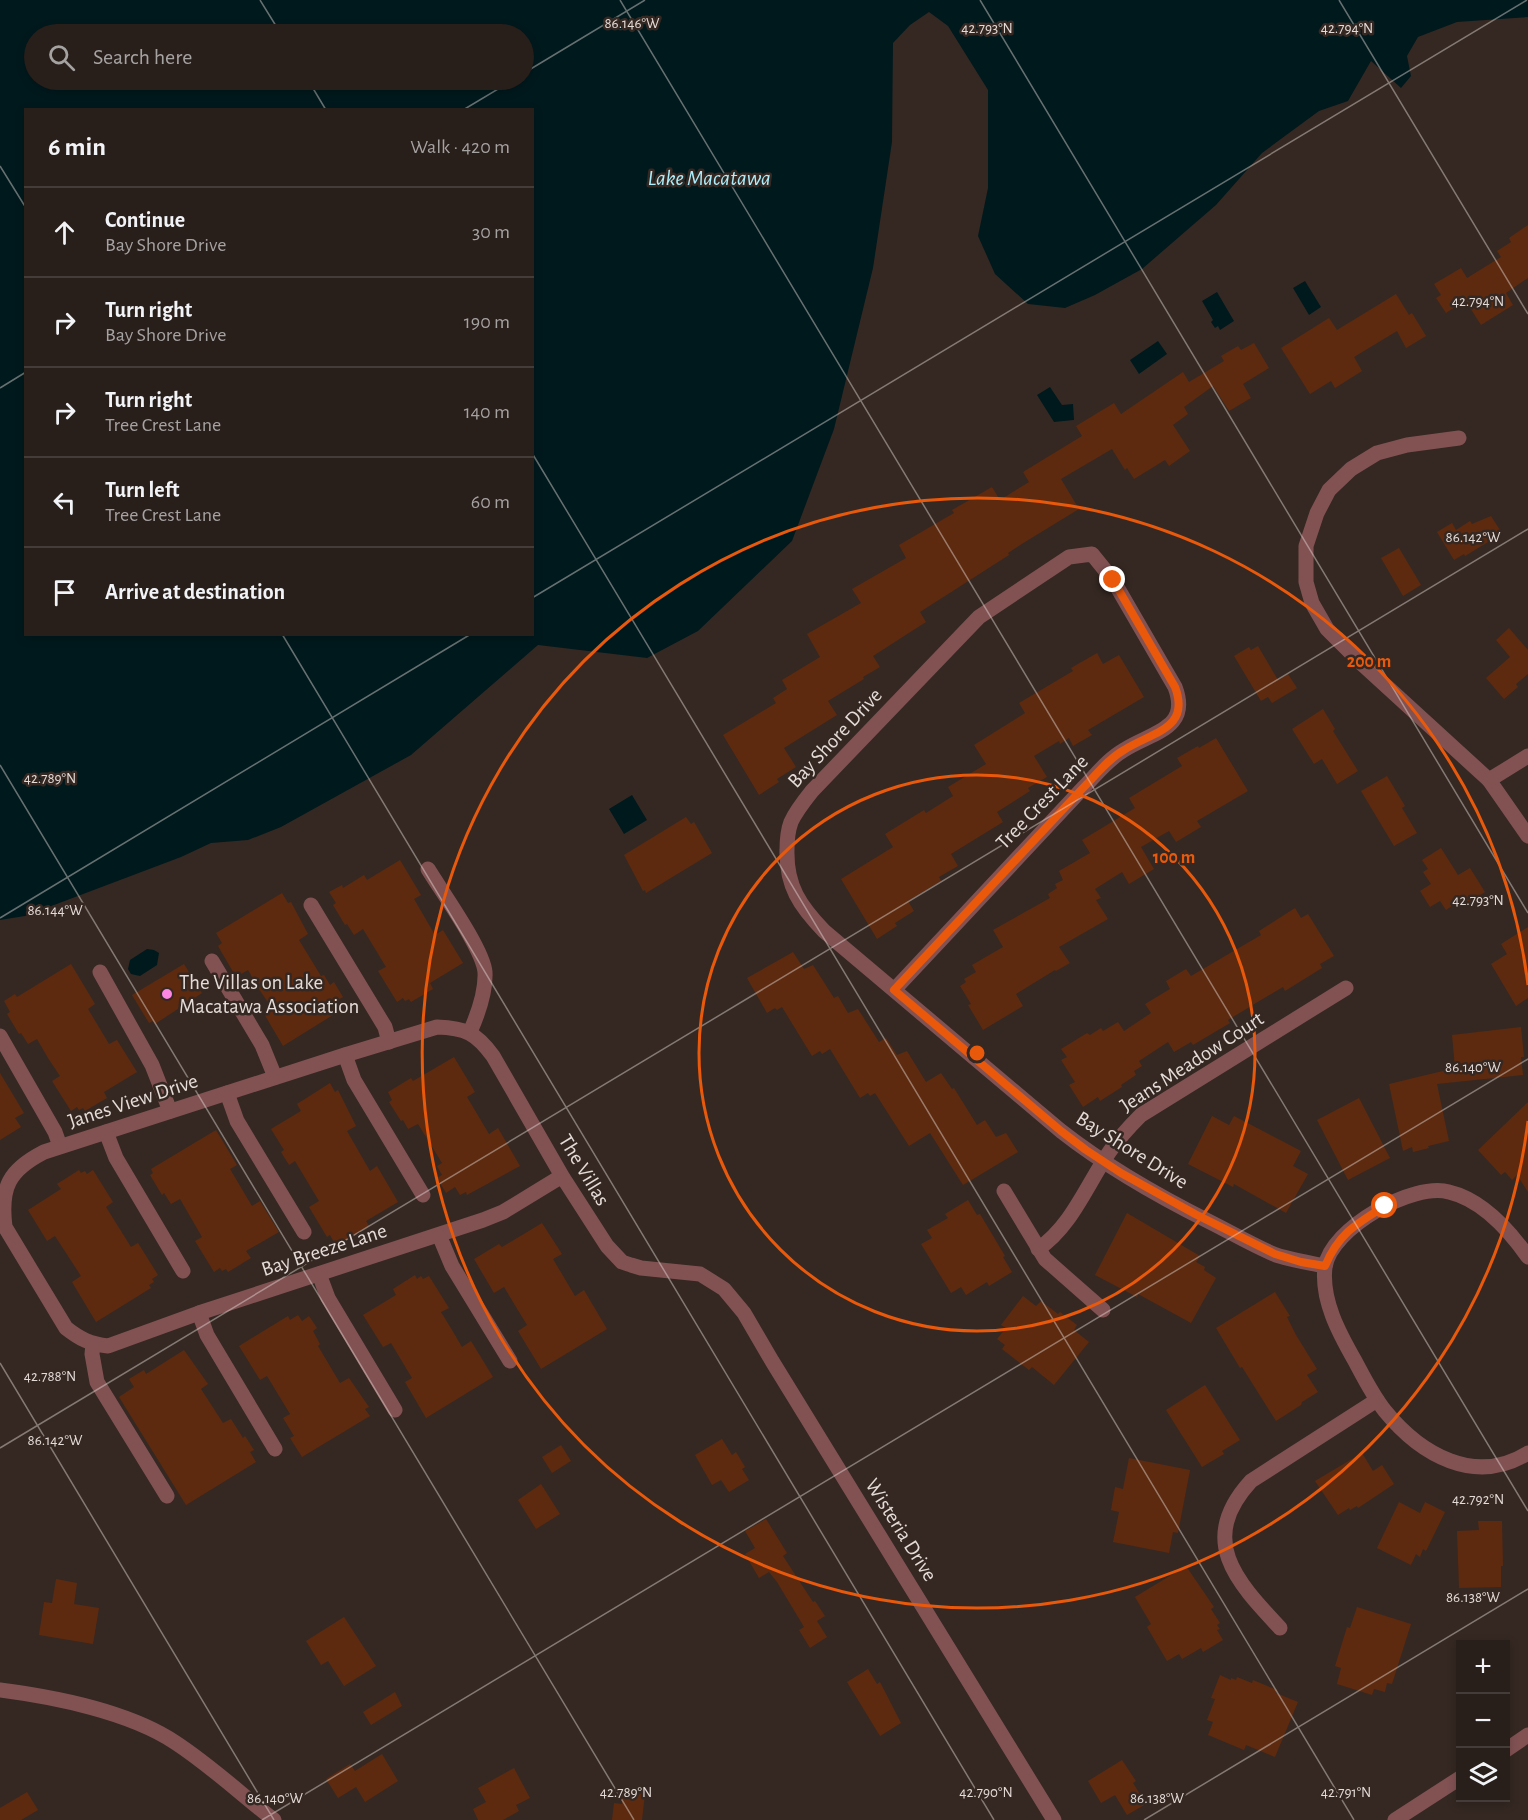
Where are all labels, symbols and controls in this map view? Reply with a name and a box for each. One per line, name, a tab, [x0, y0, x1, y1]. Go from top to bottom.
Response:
text: 86.146°W	[604, 16, 660, 31]
text: 42.793°N	[961, 21, 1013, 36]
text: 42.794°N	[1321, 21, 1373, 36]
search box	[24, 24, 534, 90]
icon: search	[45, 41, 78, 74]
text: Search here	[93, 46, 192, 68]
text: 6 min	[48, 134, 106, 160]
text: Walk · 420 m	[410, 137, 510, 157]
water label: Lake Macatawa	[647, 167, 771, 189]
text: Continue	[105, 209, 185, 231]
icon: ahead	[48, 216, 81, 249]
text: 30 m	[472, 222, 510, 242]
text: Bay Shore Drive	[105, 235, 226, 255]
text: 42.794°N	[1452, 294, 1504, 309]
text: Turn right	[105, 299, 192, 321]
icon: right	[48, 306, 81, 339]
text: 190 m	[464, 312, 510, 332]
text: Bay Shore Drive	[105, 325, 226, 345]
text: Turn right	[105, 389, 192, 411]
icon: right	[48, 396, 81, 429]
text: 140 m	[464, 402, 510, 422]
text: Tree Crest Lane	[105, 415, 221, 435]
text: Turn left	[105, 479, 179, 501]
icon: left	[48, 486, 81, 519]
text: 60 m	[471, 492, 510, 512]
text: Tree Crest Lane	[105, 505, 221, 525]
text: 86.142°W	[1446, 530, 1501, 545]
route end	[1099, 566, 1125, 592]
icon: arrive	[48, 576, 81, 609]
text: Arrive at destination	[105, 581, 285, 603]
text: 200 m	[1347, 653, 1391, 671]
street label: Bay Shore Drive	[784, 684, 886, 792]
street label: Tree Crest Lane	[992, 751, 1092, 853]
text: 42.789°N	[24, 771, 76, 786]
text: 100 m	[1153, 849, 1195, 867]
text: 42.793°N	[1452, 893, 1504, 908]
text: 86.144°W	[27, 903, 83, 918]
place label: The Villas on Lake Macatawa Association	[179, 972, 359, 1017]
marker: The Villas on Lake Macatawa Association	[160, 987, 174, 1001]
street label: Jeans Meadow Court	[1117, 1008, 1268, 1116]
centre of rings	[967, 1043, 987, 1063]
text: 86.140°W	[1445, 1060, 1502, 1075]
street label: Janes View Drive	[65, 1070, 201, 1132]
street label: Bay Shore Drive	[1072, 1107, 1192, 1193]
street label: The Villas	[555, 1131, 613, 1209]
route start	[1371, 1192, 1397, 1218]
street label: Bay Breeze Lane	[259, 1220, 389, 1280]
text: 42.788°N	[24, 1369, 76, 1384]
text: 86.142°W	[28, 1433, 83, 1448]
street label: Wisteria Drive	[861, 1475, 941, 1585]
text: 42.792°N	[1452, 1492, 1504, 1507]
text: 86.138°W	[1446, 1590, 1501, 1605]
map controls	[1456, 1640, 1510, 1802]
button: +	[1456, 1640, 1510, 1694]
button: −	[1456, 1694, 1510, 1748]
button: layers	[1456, 1748, 1510, 1802]
text: 42.789°N	[600, 1785, 652, 1800]
text: 42.790°N	[959, 1785, 1013, 1800]
text: 42.791°N	[1321, 1785, 1371, 1800]
text: 86.140°W	[247, 1791, 304, 1806]
text: 86.138°W	[1130, 1791, 1185, 1806]

